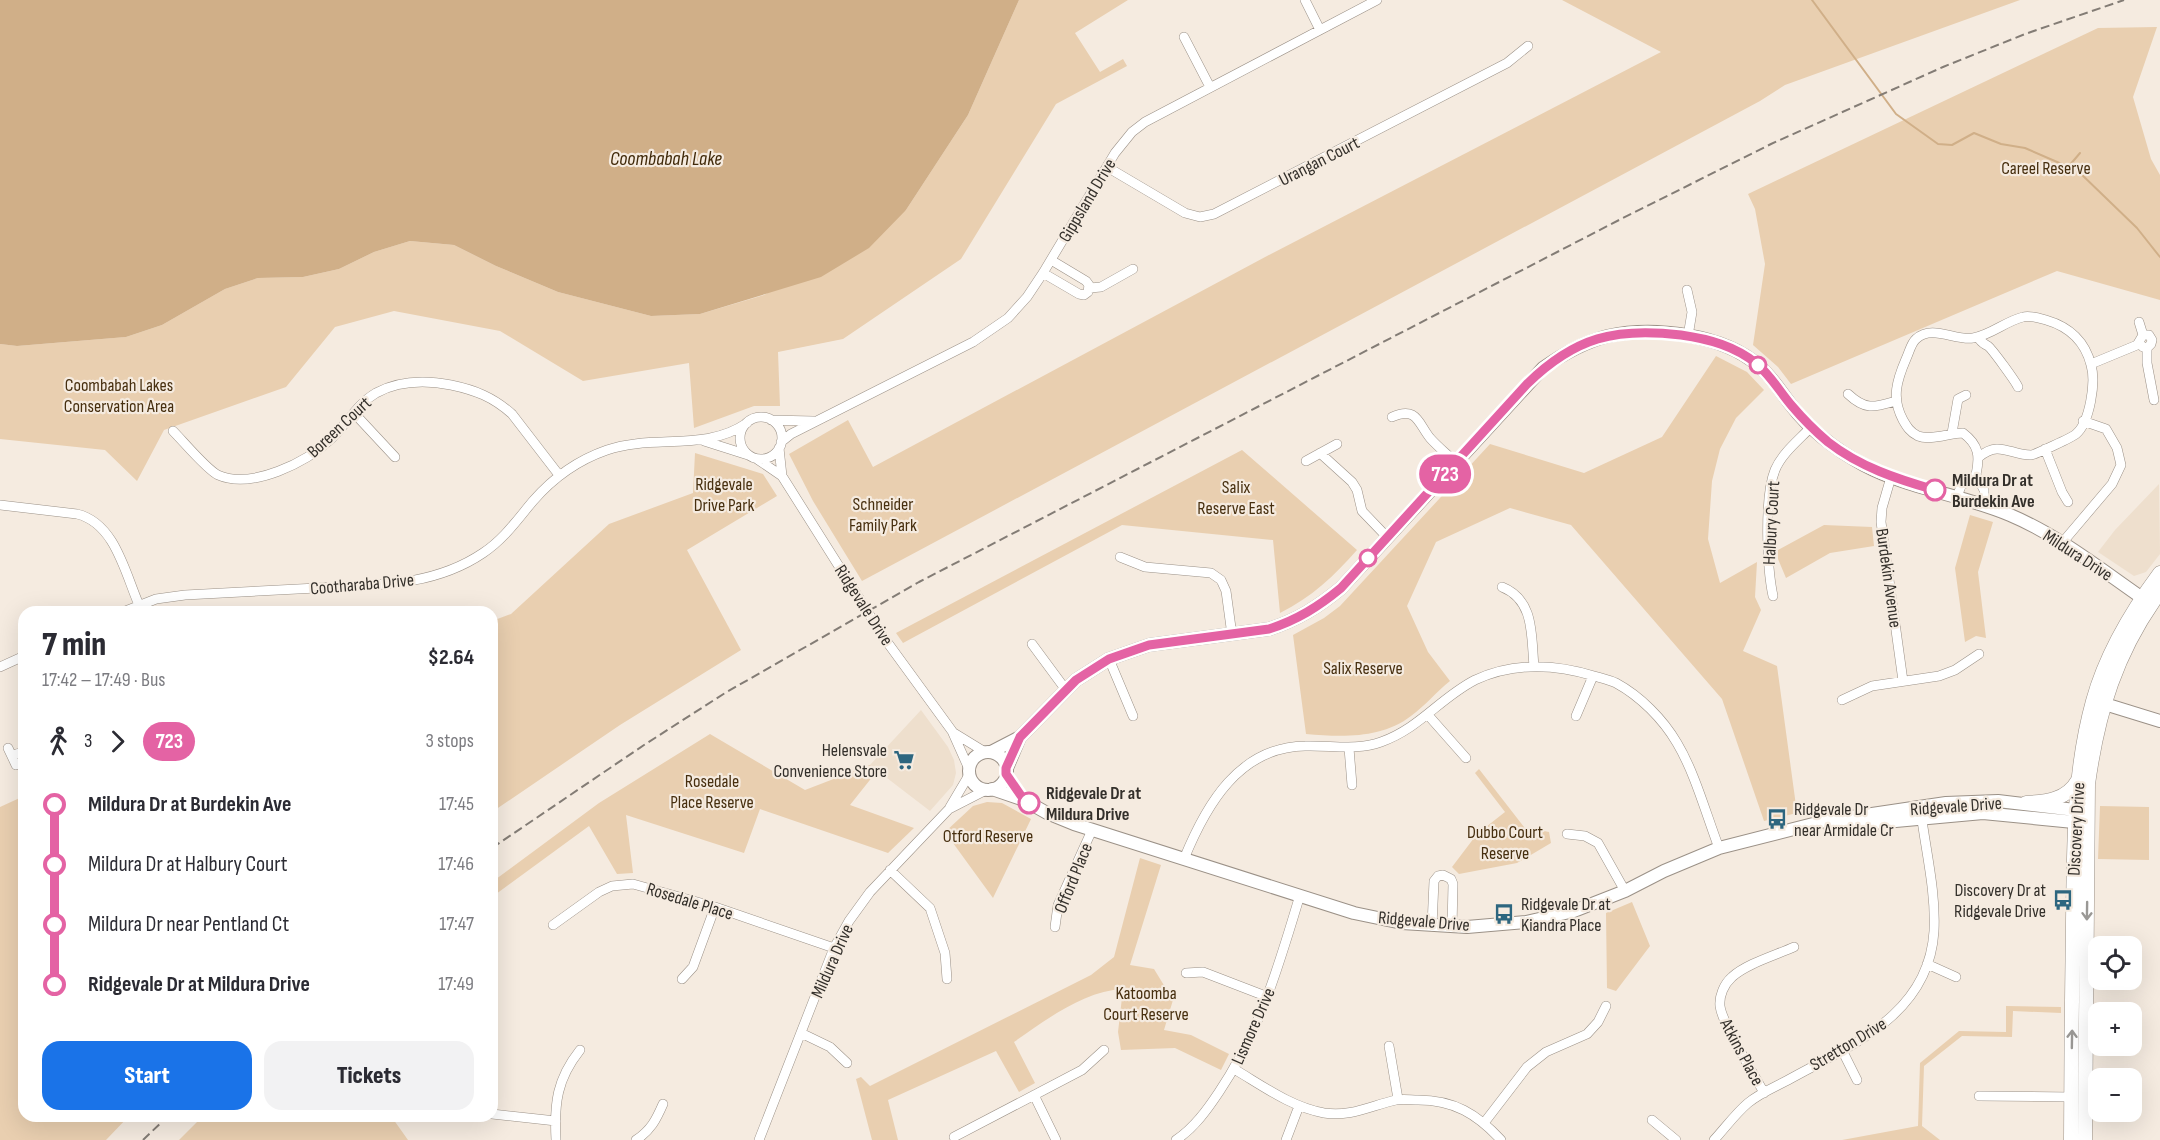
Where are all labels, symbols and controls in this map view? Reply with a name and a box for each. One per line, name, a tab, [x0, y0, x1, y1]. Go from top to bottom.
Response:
street label: Urangan Court	[1276, 132, 1363, 191]
water label: Coombabah Lake	[610, 147, 722, 171]
street label: Gippsland Drive	[1054, 155, 1121, 246]
park label: Careel Reserve	[2001, 158, 2091, 179]
unlabelled marker	[1749, 356, 1767, 374]
park label: Coombabah Lakes Conservation Area	[64, 375, 174, 417]
street label: Boreen Court	[303, 392, 376, 462]
line badge: 723	[1410, 454, 1480, 494]
text: 723	[1431, 462, 1459, 487]
place label: Mildura Dr at Burdekin Ave	[1952, 470, 2035, 512]
park label: Ridgevale Drive Park	[694, 474, 754, 516]
park label: Salix Reserve East	[1197, 477, 1275, 519]
marker: Mildura Dr at Burdekin Ave	[1924, 479, 1946, 501]
street label: Halbury Court	[1759, 480, 1784, 566]
park label: Schneider Family Park	[849, 494, 917, 536]
street label: Mildura Drive	[2039, 525, 2116, 586]
street label: Burdekin Avenue	[1871, 527, 1906, 629]
unlabelled marker	[1359, 549, 1377, 567]
street label: Ridgevale Drive	[830, 561, 897, 650]
street label: Cootharaba Drive	[309, 570, 415, 599]
text: 7 min	[42, 625, 106, 665]
text: $2.64	[428, 644, 474, 671]
park label: Salix Reserve	[1323, 658, 1403, 679]
text: 17:42 – 17:49 · Bus	[42, 668, 165, 692]
icon: walk	[42, 725, 75, 758]
icon: forward	[101, 725, 134, 758]
text: 3	[84, 729, 92, 753]
text: 723	[155, 729, 183, 754]
text: 3 stops	[426, 729, 474, 753]
place label: Helensvale Convenience Store	[773, 740, 887, 782]
supermarket icon: Helensvale Convenience Store	[892, 748, 916, 772]
park label: Rosedale Place Reserve	[670, 771, 754, 813]
street label: Discovery Drive	[2064, 782, 2089, 876]
place label: Ridgevale Dr at Mildura Drive	[1046, 783, 1141, 825]
text: Mildura Dr at Burdekin Ave	[88, 791, 291, 818]
text: 17:45	[439, 792, 474, 816]
marker: Ridgevale Dr at Mildura Drive	[1018, 792, 1040, 814]
street label: Ridgevale Drive	[1909, 793, 2003, 820]
place label: Ridgevale Dr near Armidale Cr	[1794, 799, 1894, 841]
bus stop icon: Ridgevale Dr near Armidale Cr	[1765, 807, 1789, 831]
park label: Dubbo Court Reserve	[1467, 822, 1544, 864]
park label: Otford Reserve	[943, 826, 1033, 847]
street label: Offord Place	[1050, 840, 1097, 916]
text: Mildura Dr at Halbury Court	[88, 851, 288, 878]
text: 17:46	[438, 852, 474, 876]
street label: Rosedale Place	[644, 878, 736, 925]
place label: Discovery Dr at Ridgevale Drive	[1954, 880, 2047, 922]
bus stop icon: Discovery Dr at Ridgevale Drive	[2051, 888, 2075, 912]
place label: Ridgevale Dr at Kiandra Place	[1521, 894, 1611, 936]
one-way arrow	[2082, 901, 2093, 921]
bus stop icon: Ridgevale Dr at Kiandra Place	[1492, 902, 1516, 926]
street label: Ridgevale Drive	[1377, 907, 1471, 936]
text: Mildura Dr near Pentland Ct	[88, 911, 289, 938]
text: 17:47	[439, 912, 474, 936]
street label: Mildura Drive	[807, 921, 858, 1001]
map controls	[2088, 936, 2142, 1122]
button: locate	[2088, 936, 2142, 990]
text: Ridgevale Dr at Mildura Drive	[88, 971, 310, 998]
text: 17:49	[438, 972, 474, 996]
park label: Katoomba Court Reserve	[1103, 983, 1189, 1025]
street label: Lismore Drive	[1227, 985, 1280, 1068]
button: +	[2088, 1002, 2142, 1056]
street label: Stretton Drive	[1806, 1013, 1890, 1075]
street label: Atkins Place	[1715, 1014, 1768, 1089]
one-way arrow	[2066, 1029, 2077, 1049]
button: Start	[42, 1041, 252, 1110]
button: Tickets	[264, 1041, 474, 1110]
button: −	[2088, 1068, 2142, 1122]

